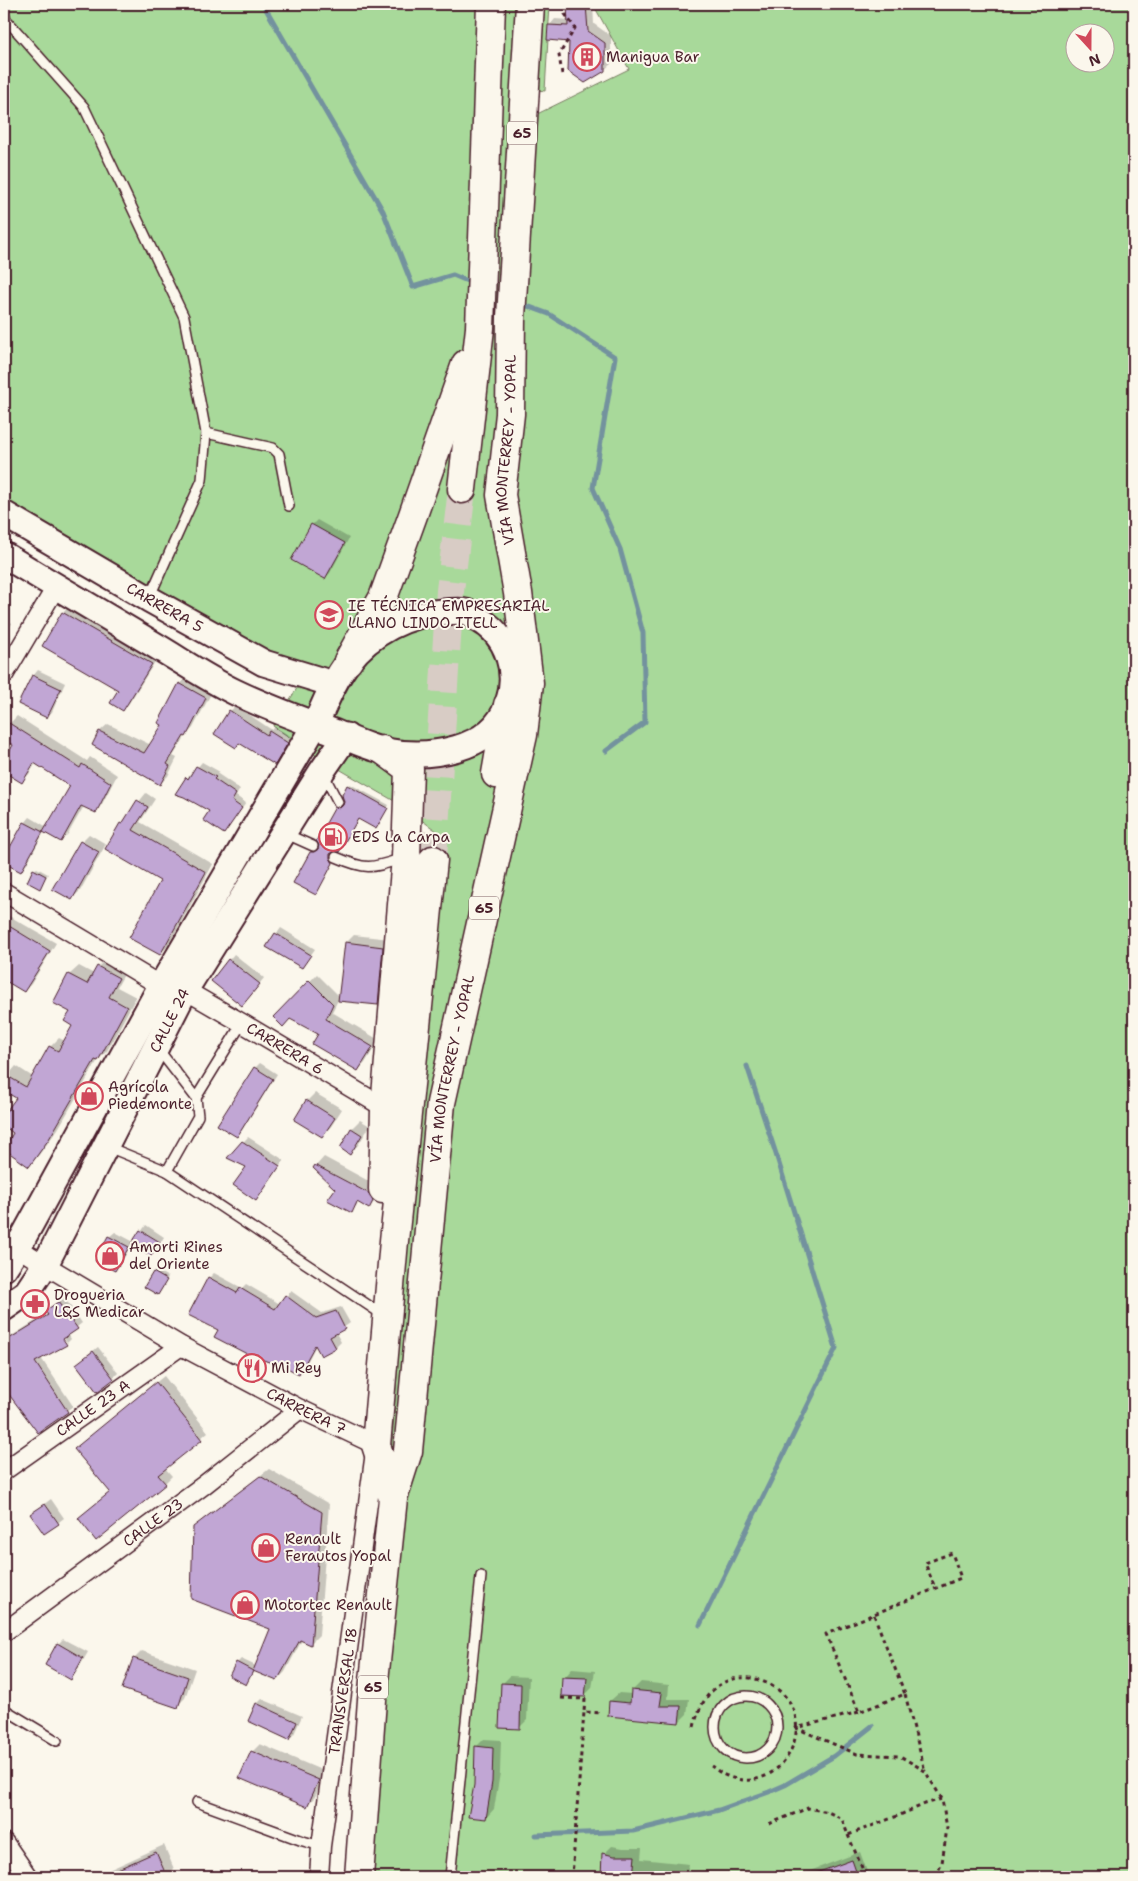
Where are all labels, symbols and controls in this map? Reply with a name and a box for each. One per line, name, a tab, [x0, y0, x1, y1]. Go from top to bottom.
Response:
north arrow	[1066, 22, 1116, 72]
building icon: Manigua Bar	[572, 42, 602, 72]
place label: Manigua Bar	[606, 47, 700, 67]
text: N	[1086, 50, 1103, 71]
road number: 65	[507, 122, 537, 144]
street label: VÍA MONTERREY - YOPAL	[491, 355, 521, 547]
street label: CARRERA 5	[123, 578, 207, 637]
place label: IE TÉCNICA EMPRESARIAL LLANO LINDO ITELL	[348, 595, 550, 633]
school or university icon: IE TÉCNICA EMPRESARIAL LLANO LINDO ITELL	[314, 600, 344, 630]
fuel station icon: EDS La Carpa	[318, 822, 348, 852]
place label: EDS La Carpa	[352, 827, 451, 847]
road number: 65	[469, 896, 499, 920]
street label: VÍA MONTERREY - YOPAL	[425, 973, 479, 1164]
street label: CALLE 24	[145, 985, 194, 1056]
street label: CARRERA 6	[243, 1018, 327, 1079]
place label: Agrícola Piedemonte	[108, 1077, 192, 1114]
shop icon: Agrícola Piedemonte	[74, 1081, 104, 1111]
place label: Amorti Rines del Oriente	[129, 1237, 223, 1274]
shop icon: Amorti Rines del Oriente	[95, 1241, 125, 1271]
place label: Drogueria L&S Medicar	[54, 1285, 145, 1322]
pharmacy icon: Drogueria L&S Medicar	[20, 1289, 50, 1319]
restaurant icon: Mi Rey	[237, 1353, 267, 1383]
place label: Mi Rey	[271, 1358, 322, 1378]
street label: CALLE 23 A	[52, 1375, 134, 1441]
street label: CARRERA 7	[263, 1383, 349, 1439]
street label: CALLE 23	[119, 1494, 187, 1551]
place label: Renault Ferautos Yopal	[285, 1529, 392, 1566]
shop icon: Renault Ferautos Yopal	[251, 1533, 281, 1563]
shop icon: Motortec Renault	[230, 1590, 260, 1620]
place label: Motortec Renault	[264, 1595, 392, 1615]
street label: TRANSVERSAL 18	[324, 1626, 362, 1756]
road number: 65	[358, 1675, 388, 1698]

